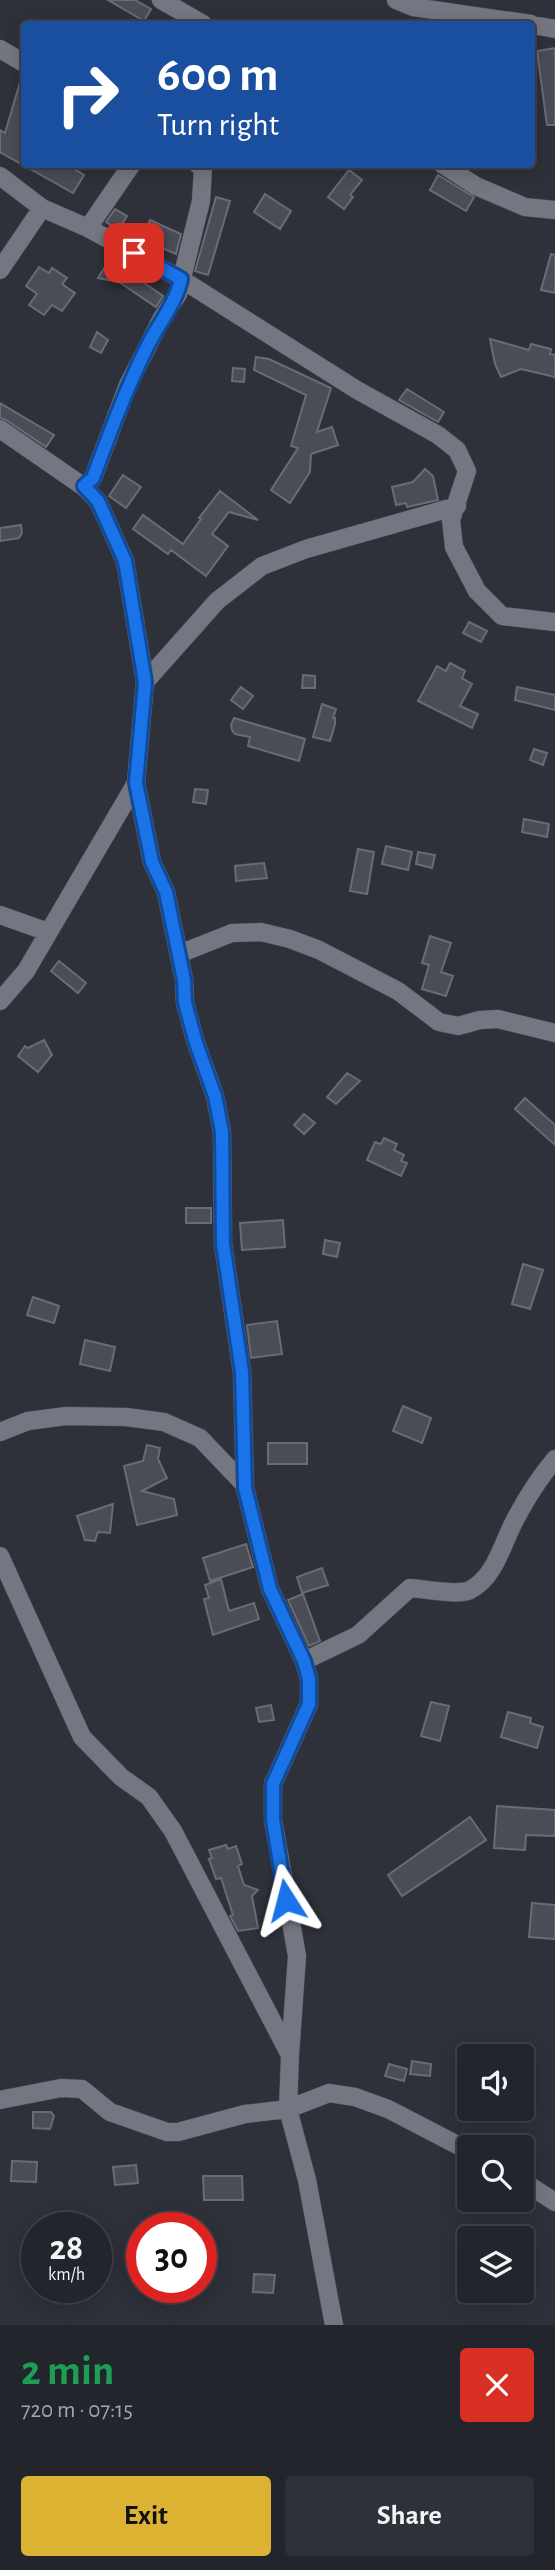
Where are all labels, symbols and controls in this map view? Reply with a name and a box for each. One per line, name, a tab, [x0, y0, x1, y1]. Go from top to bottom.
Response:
icon: right	[42, 49, 133, 140]
text: 600 m	[157, 51, 279, 100]
text: Turn right	[157, 109, 279, 141]
pin	[104, 223, 164, 283]
icon: arrive	[115, 234, 153, 272]
position arrow	[249, 1863, 323, 1937]
map controls	[457, 2044, 534, 2303]
button: sound	[457, 2044, 534, 2121]
button: search	[457, 2135, 534, 2212]
speed limit sign: 30	[126, 2212, 217, 2303]
button: layers	[457, 2226, 534, 2303]
text: 28	[50, 2231, 83, 2266]
text: km/h	[48, 2266, 85, 2284]
button: close	[460, 2348, 534, 2422]
text: 2 min	[21, 2350, 114, 2392]
text: 720 m · 07:15	[21, 2399, 133, 2422]
button: Exit	[21, 2476, 271, 2556]
button: Share	[285, 2476, 534, 2556]

